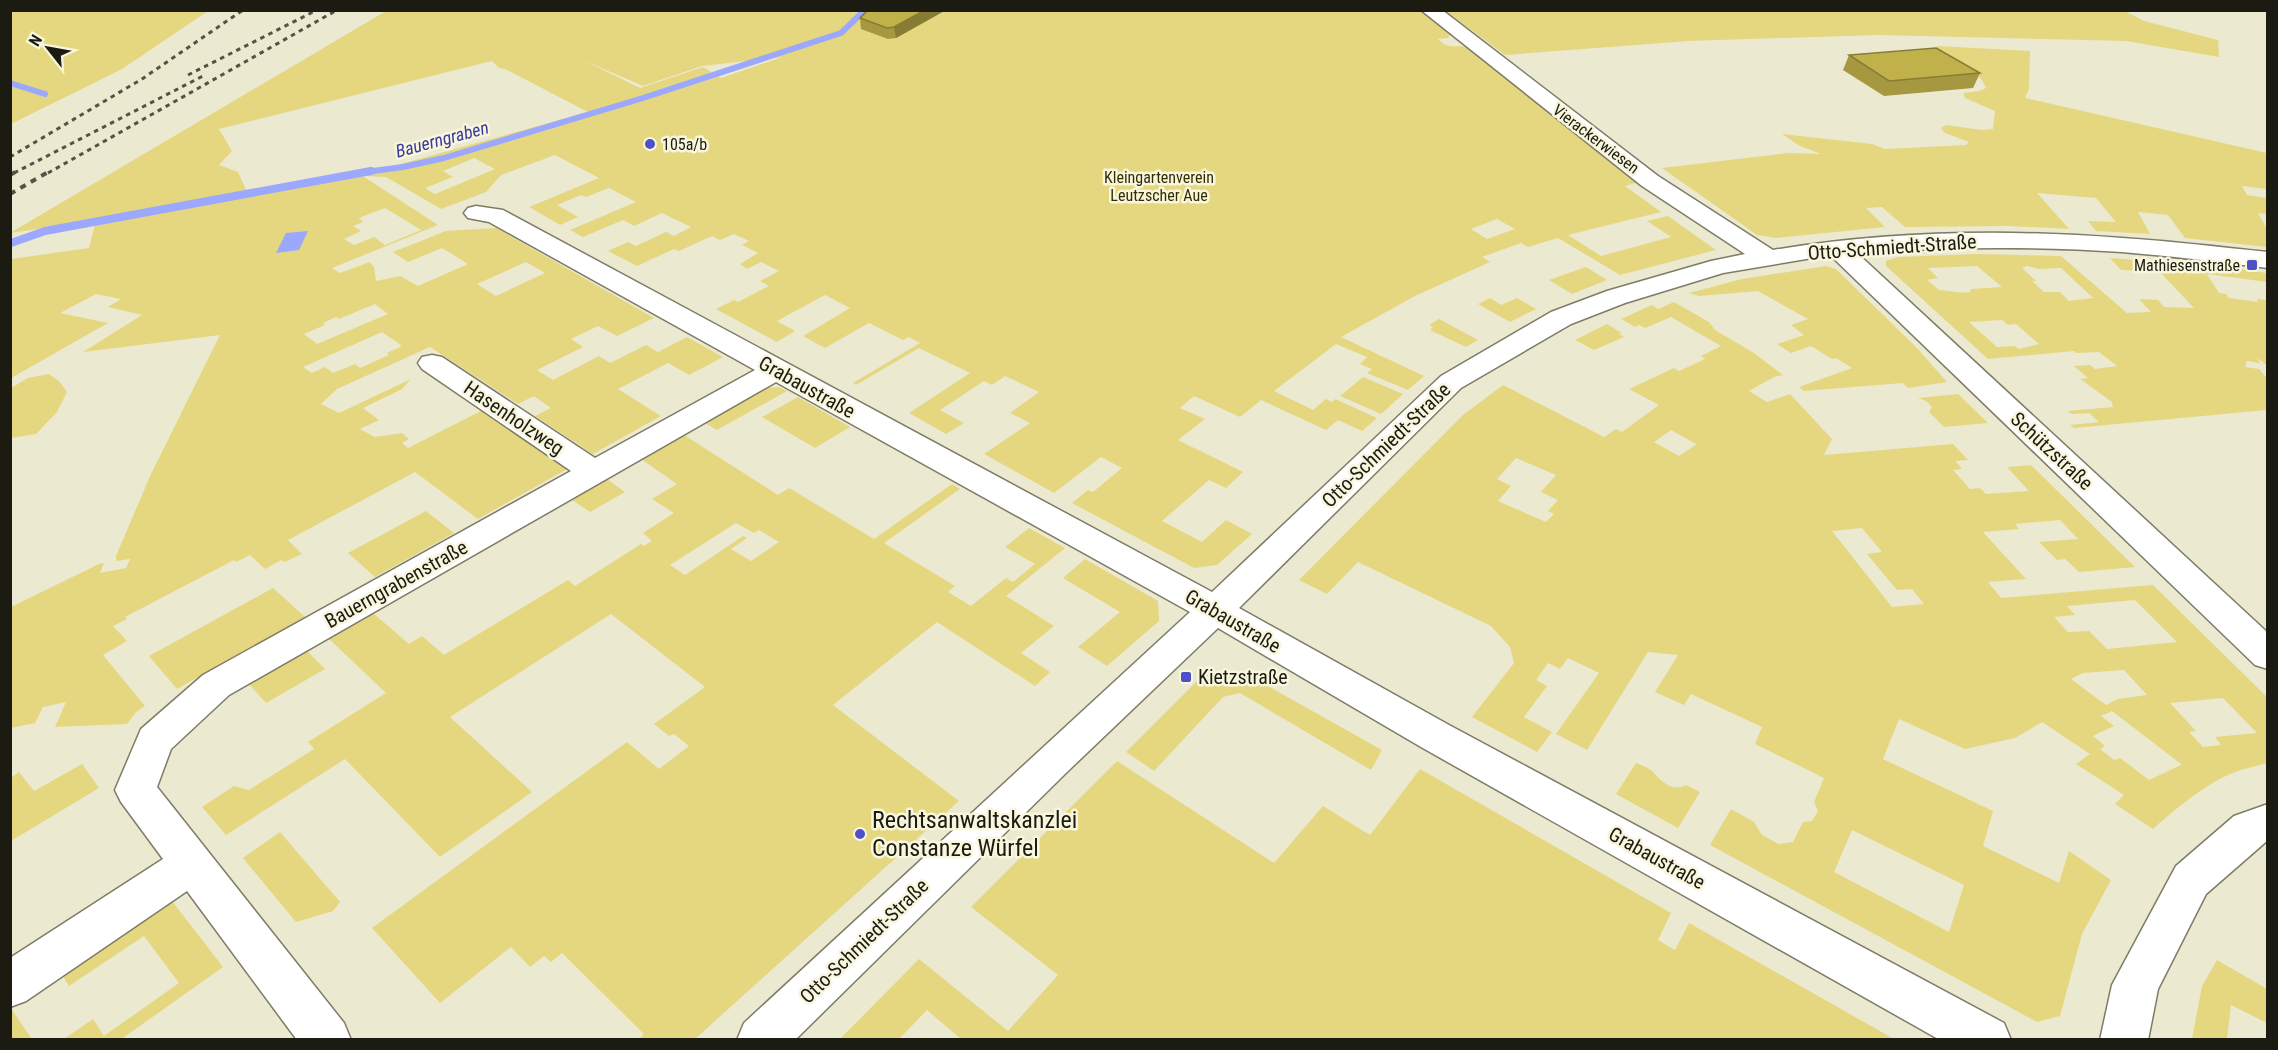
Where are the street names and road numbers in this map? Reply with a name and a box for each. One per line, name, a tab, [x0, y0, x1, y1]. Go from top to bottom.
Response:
street label: Vierackerwiesen	[1549, 100, 1643, 178]
street label: Otto-Schmiedt-Straße	[1807, 229, 1977, 265]
street label: Grabaustraße	[755, 351, 859, 423]
street label: Hasenholzweg	[459, 376, 569, 460]
street label: Otto-Schmiedt-Straße	[1317, 378, 1455, 512]
street label: Schützstraße	[2006, 407, 2098, 495]
street label: Bauerngrabenstraße	[320, 535, 472, 633]
street label: Grabaustraße	[1181, 584, 1285, 658]
street label: Grabaustraße	[1605, 822, 1709, 894]
street label: Otto-Schmiedt-Straße	[795, 874, 933, 1008]

